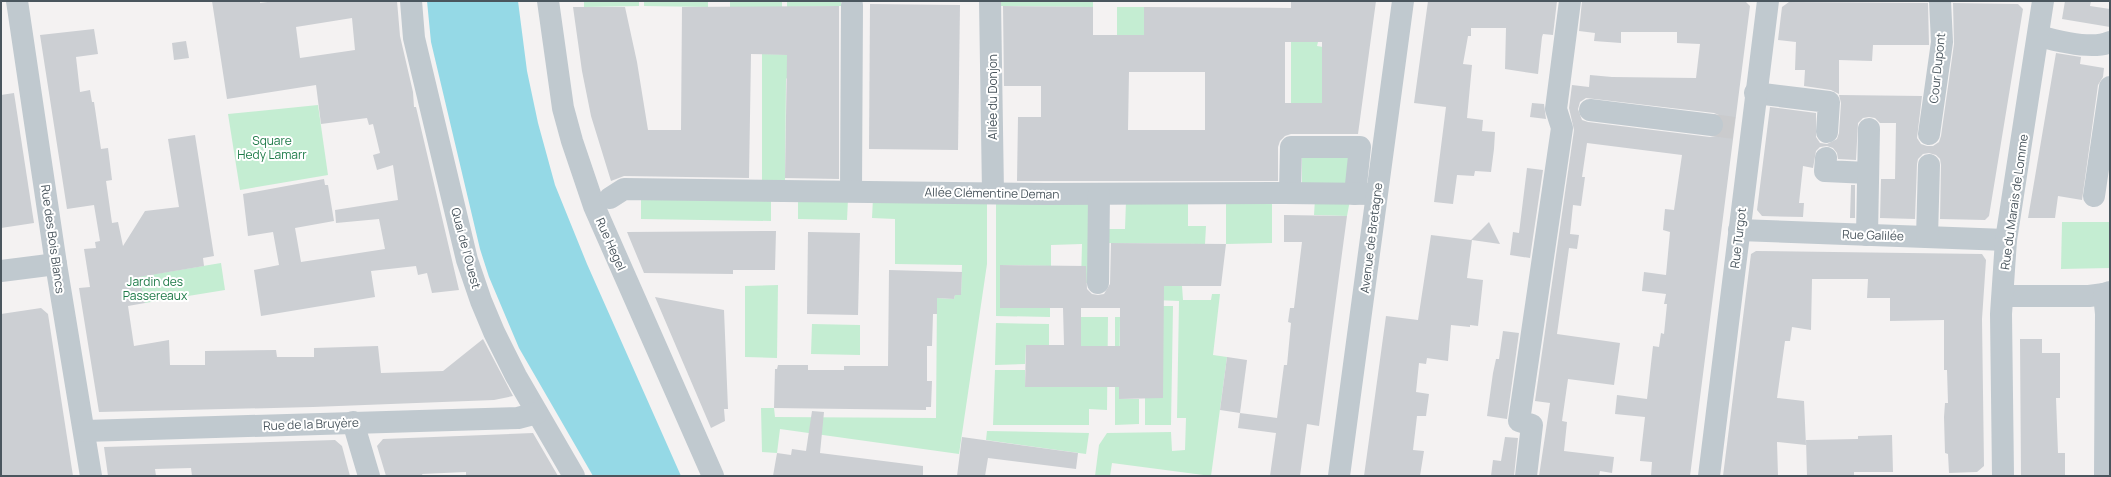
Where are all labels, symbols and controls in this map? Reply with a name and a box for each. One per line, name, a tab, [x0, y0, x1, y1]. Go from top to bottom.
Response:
street label: Cour Dupont	[1925, 32, 1949, 104]
street label: Allée du Donjon	[984, 54, 1001, 140]
park label: Square Hedy Lamarr	[237, 132, 307, 163]
street label: Rue du Marais de Lomme	[1996, 133, 2032, 271]
street label: Avenue de Bretagne	[1356, 182, 1386, 294]
street label: Rue des Bois Blancs	[37, 183, 69, 295]
street label: Allée Clémentine Deman	[924, 183, 1060, 203]
street label: Quai de l'Ouest	[447, 206, 485, 291]
street label: Rue Turgot	[1726, 207, 1750, 269]
street label: Rue Hegel	[592, 215, 630, 273]
street label: Rue Galilée	[1842, 225, 1904, 245]
park label: Jardin des Passereaux	[123, 273, 188, 304]
street label: Rue de la Bruyère	[263, 414, 359, 434]

